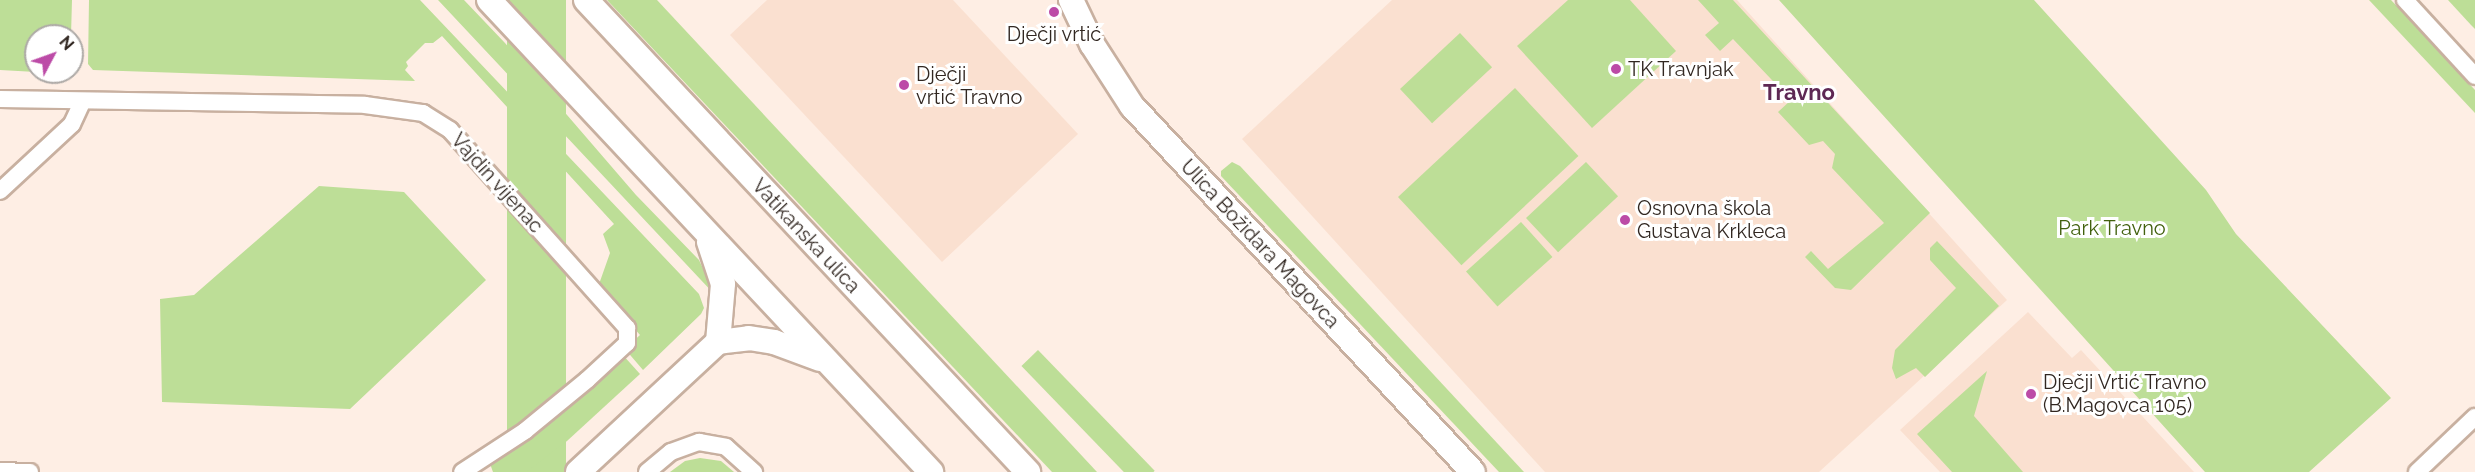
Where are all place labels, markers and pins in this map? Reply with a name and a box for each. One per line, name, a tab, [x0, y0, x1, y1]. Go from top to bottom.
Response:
marker: Dječji vrtić	[1047, 5, 1061, 19]
place label: Dječji vrtić	[1006, 22, 1102, 46]
place label: TK Travnjak	[1628, 57, 1734, 81]
place label: Dječji vrtić Travno	[916, 62, 1023, 109]
marker: TK Travnjak	[1609, 62, 1623, 76]
marker: Dječji vrtić Travno	[897, 78, 911, 92]
place label: Osnovna škola Gustava Krkleca	[1637, 196, 1786, 243]
marker: Osnovna škola Gustava Krkleca	[1618, 213, 1632, 227]
place label: Dječji Vrtić Travno (B.Magovca 105)	[2043, 371, 2208, 418]
marker: Dječji Vrtić Travno (B.Magovca 105)	[2024, 387, 2038, 401]

